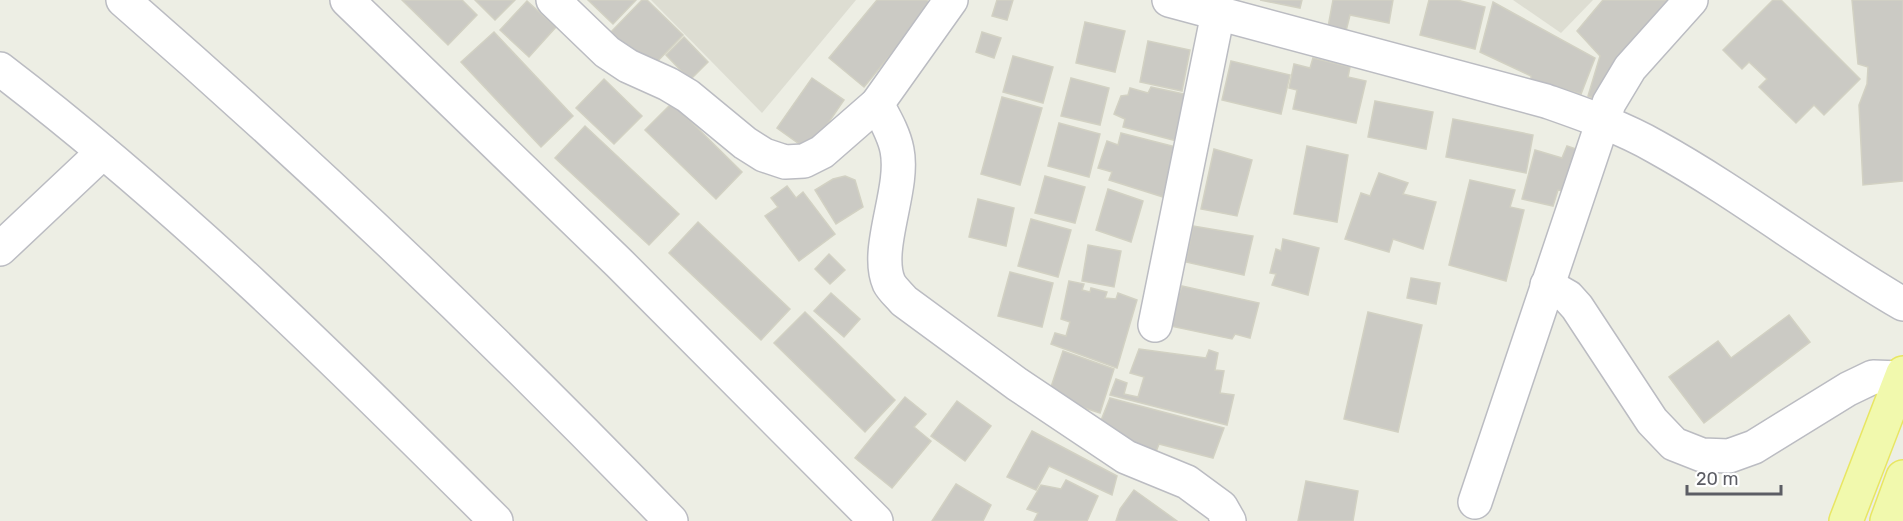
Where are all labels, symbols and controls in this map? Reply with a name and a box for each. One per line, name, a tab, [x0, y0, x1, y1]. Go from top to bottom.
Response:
scale bar	[1687, 458, 1782, 496]
text: 20 m	[1696, 468, 1738, 490]

